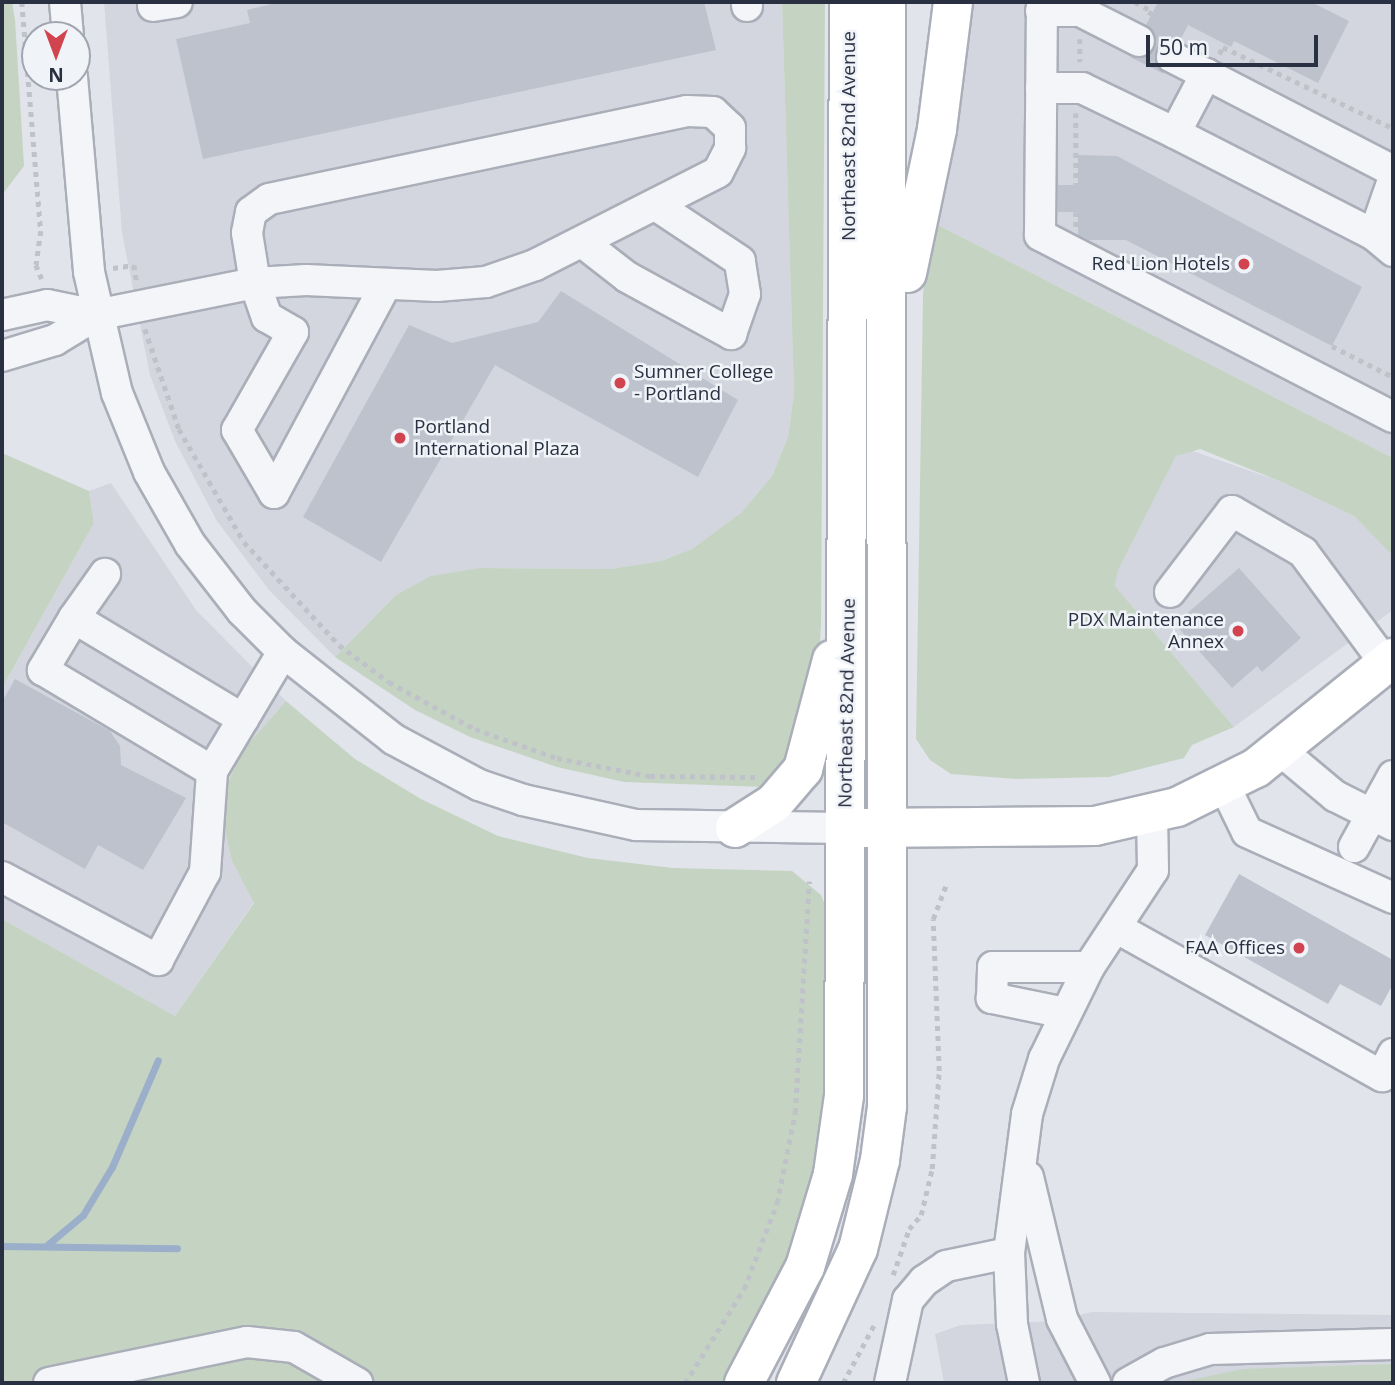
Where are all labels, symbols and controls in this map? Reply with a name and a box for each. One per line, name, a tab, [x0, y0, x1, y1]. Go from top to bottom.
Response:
north arrow	[21, 21, 91, 91]
scale bar	[1150, 21, 1322, 65]
street label: Northeast 82nd Avenue	[838, 31, 860, 241]
text: 50 m	[1159, 33, 1208, 61]
text: N	[48, 62, 64, 88]
place label: Red Lion Hotels	[1092, 253, 1230, 275]
marker: Red Lion Hotels	[1236, 256, 1252, 272]
place label: Sumner College - Portland	[634, 361, 773, 405]
marker: Sumner College - Portland	[612, 375, 628, 391]
place label: Portland International Plaza	[414, 416, 580, 460]
marker: Portland International Plaza	[392, 430, 408, 446]
street label: Northeast 82nd Avenue	[834, 598, 860, 808]
place label: PDX Maintenance Annex	[1068, 609, 1224, 653]
marker: PDX Maintenance Annex	[1230, 623, 1246, 639]
place label: FAA Offices	[1185, 937, 1285, 959]
marker: FAA Offices	[1291, 940, 1307, 956]

